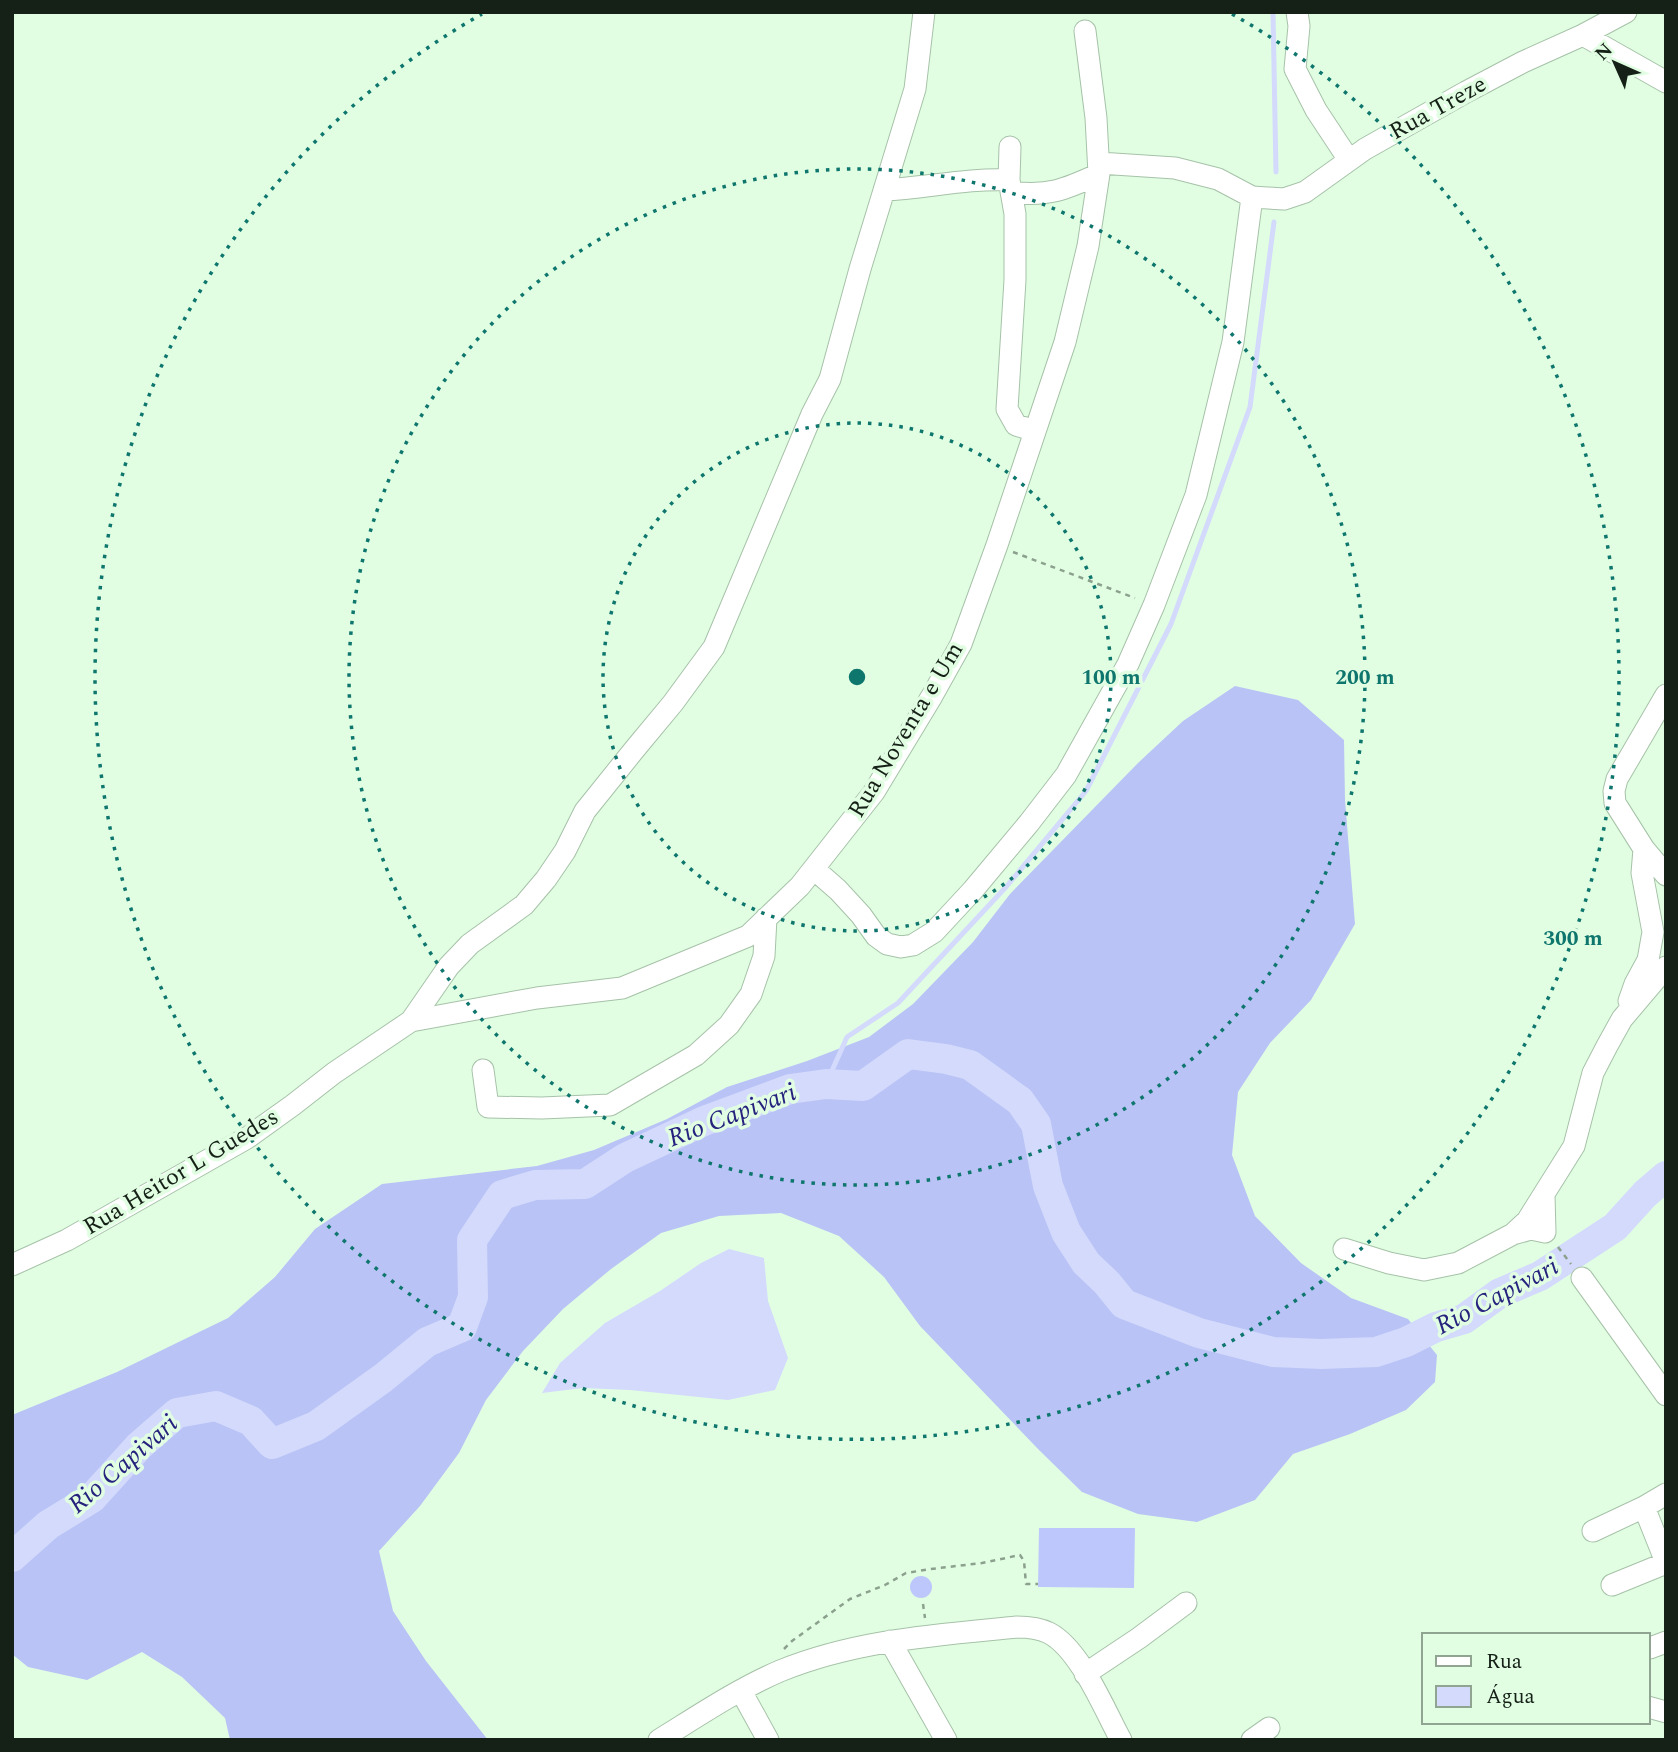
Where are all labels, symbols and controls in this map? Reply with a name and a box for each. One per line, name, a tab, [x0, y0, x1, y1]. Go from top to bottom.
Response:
north arrow	[1580, 28, 1650, 98]
text: N	[1588, 36, 1620, 68]
street label: Rua Treze	[1383, 66, 1493, 150]
street label: Rua Noventa e Um	[839, 635, 973, 825]
text: 100 m	[1081, 662, 1141, 694]
text: 200 m	[1335, 662, 1395, 694]
centre of rings	[845, 665, 869, 689]
text: 300 m	[1543, 923, 1603, 955]
water label: Rio Capivari	[662, 1072, 802, 1158]
street label: Rua Heitor L Guedes	[76, 1099, 286, 1245]
water label: Rio Capivari	[1428, 1247, 1566, 1345]
water label: Rio Capivari	[59, 1405, 187, 1523]
legend	[1422, 1633, 1650, 1724]
text: Rua	[1486, 1646, 1523, 1678]
text: Água	[1486, 1681, 1536, 1713]

